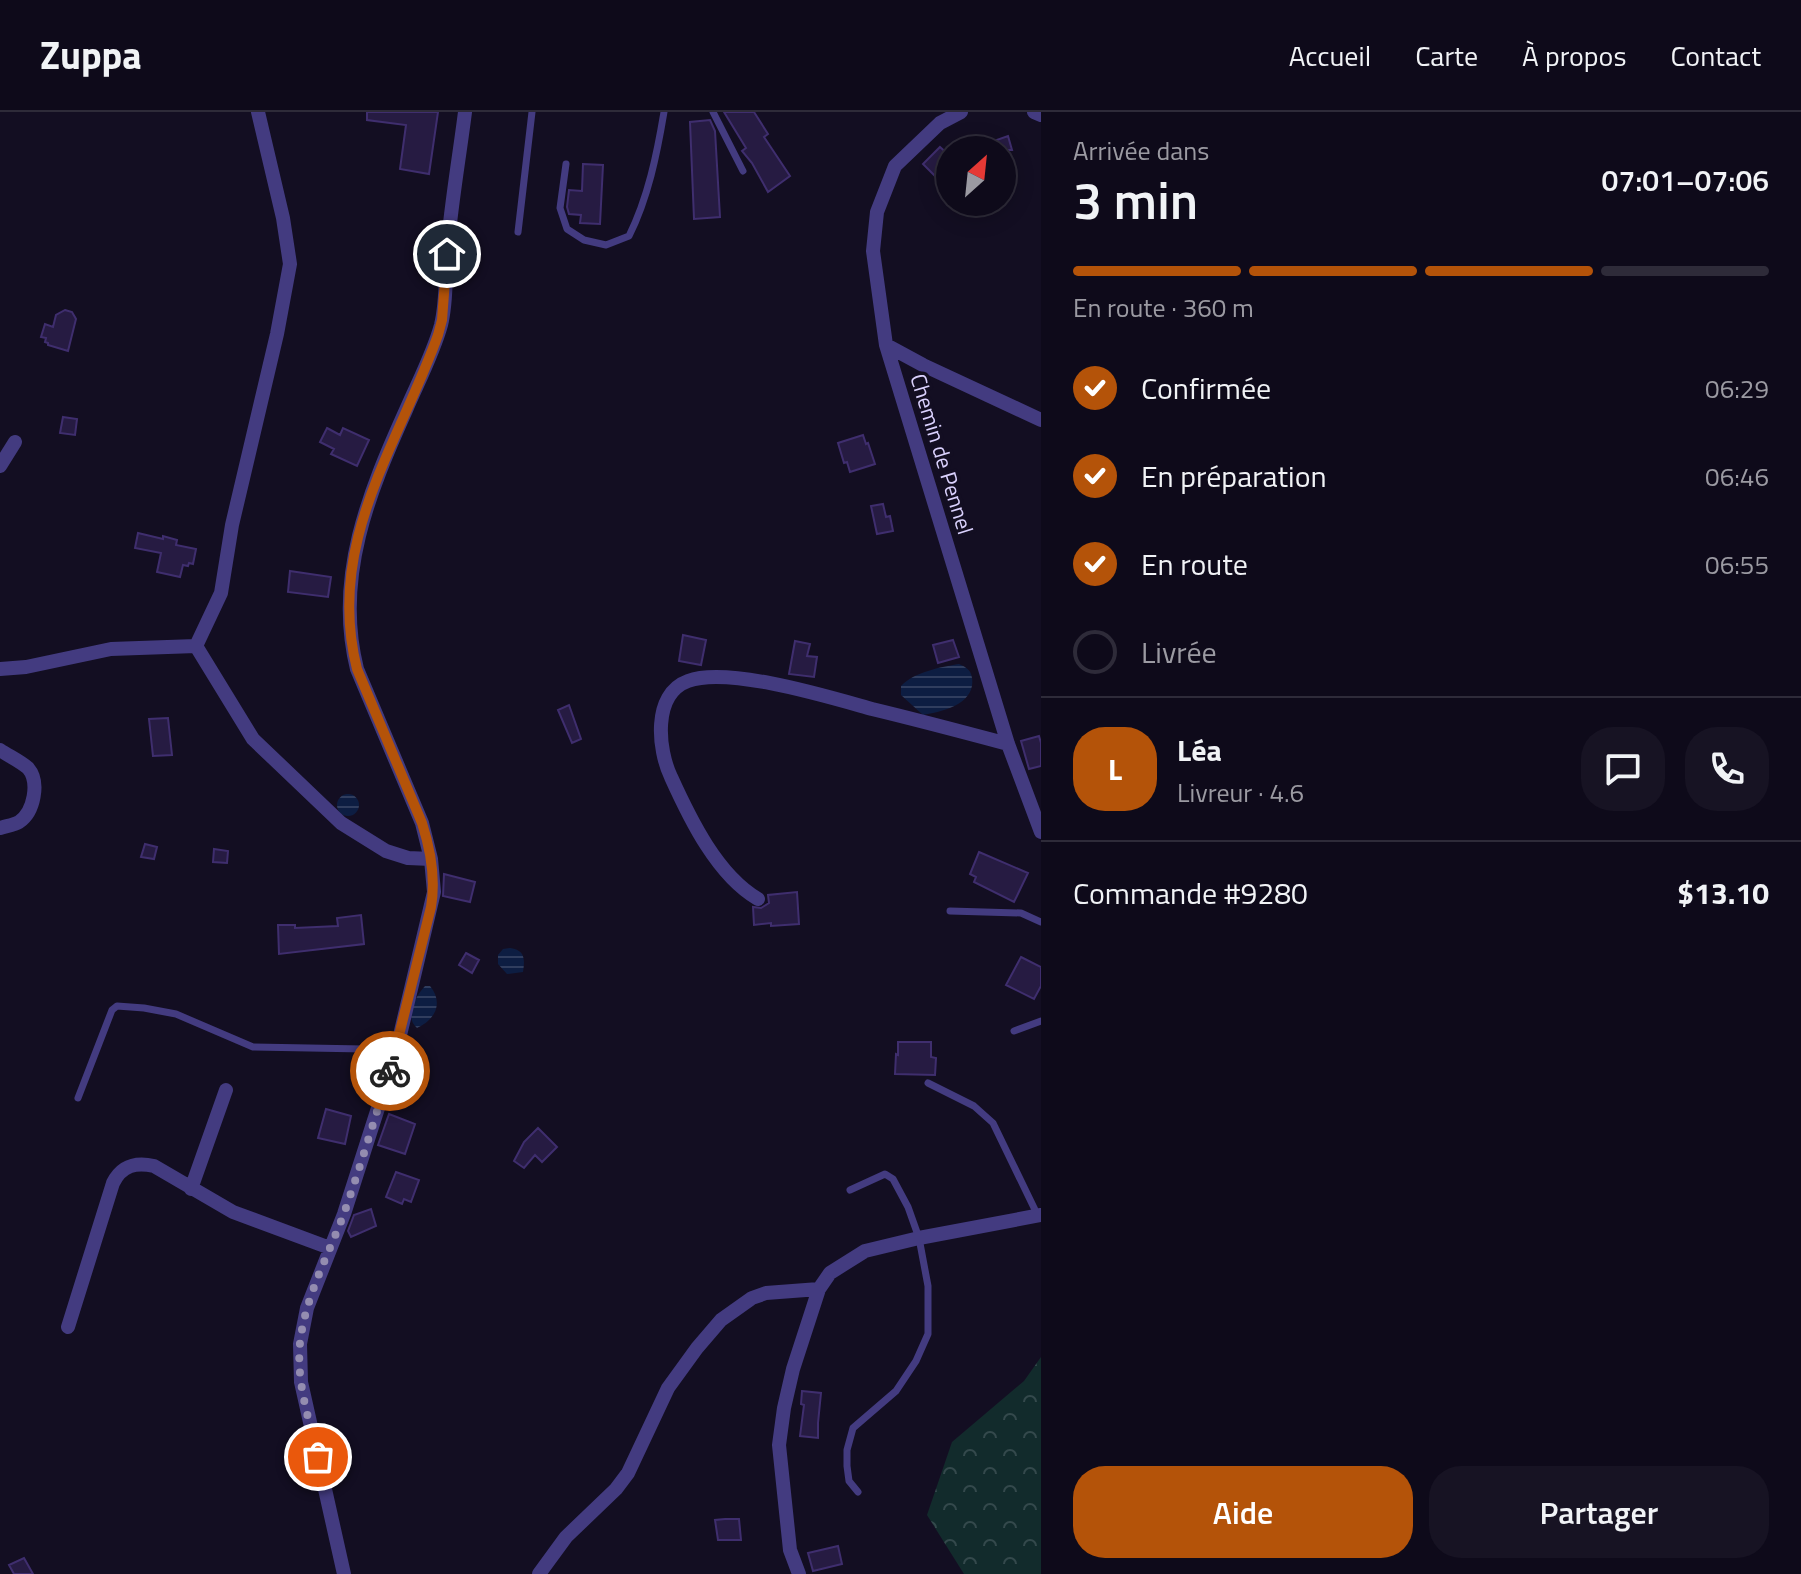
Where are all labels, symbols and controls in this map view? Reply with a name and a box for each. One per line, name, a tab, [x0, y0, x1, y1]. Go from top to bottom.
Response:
text: Zuppa	[40, 26, 142, 84]
text: Accueil	[1289, 34, 1371, 77]
text: Carte	[1415, 34, 1478, 77]
text: À propos	[1522, 34, 1626, 77]
text: Contact	[1670, 34, 1761, 77]
text: Arrivée dans	[1073, 131, 1209, 170]
north arrow	[936, 136, 1016, 216]
map controls	[936, 136, 1016, 216]
text: 07:01–07:06	[1602, 157, 1769, 203]
text: 3 min	[1073, 160, 1198, 239]
pin	[413, 220, 481, 288]
icon: home	[425, 232, 469, 276]
text: En route · 360 m	[1073, 288, 1254, 327]
text: Confirmée	[1141, 365, 1271, 411]
icon: check	[1073, 366, 1117, 410]
text: 06:29	[1705, 369, 1769, 408]
street label: Chemin de Pennel	[901, 370, 983, 538]
text: En préparation	[1141, 453, 1327, 499]
icon: check	[1073, 454, 1117, 498]
text: 06:46	[1705, 457, 1769, 496]
text: En route	[1141, 541, 1248, 587]
icon: check	[1073, 542, 1117, 586]
text: 06:55	[1705, 545, 1769, 584]
text: Livrée	[1141, 629, 1217, 675]
text: Léa	[1177, 727, 1222, 773]
button: chat	[1581, 727, 1665, 811]
button: phone	[1685, 727, 1769, 811]
text: L	[1108, 746, 1122, 792]
text: Livreur · 4.6	[1177, 773, 1304, 812]
text: Commande #9280	[1073, 870, 1308, 916]
text: $13.10	[1677, 870, 1769, 916]
courier	[350, 1031, 430, 1111]
icon: bike	[368, 1049, 412, 1093]
pin	[284, 1423, 352, 1491]
icon: bag	[296, 1435, 340, 1479]
button: Aide	[1073, 1466, 1413, 1558]
button: Partager	[1429, 1466, 1769, 1558]

